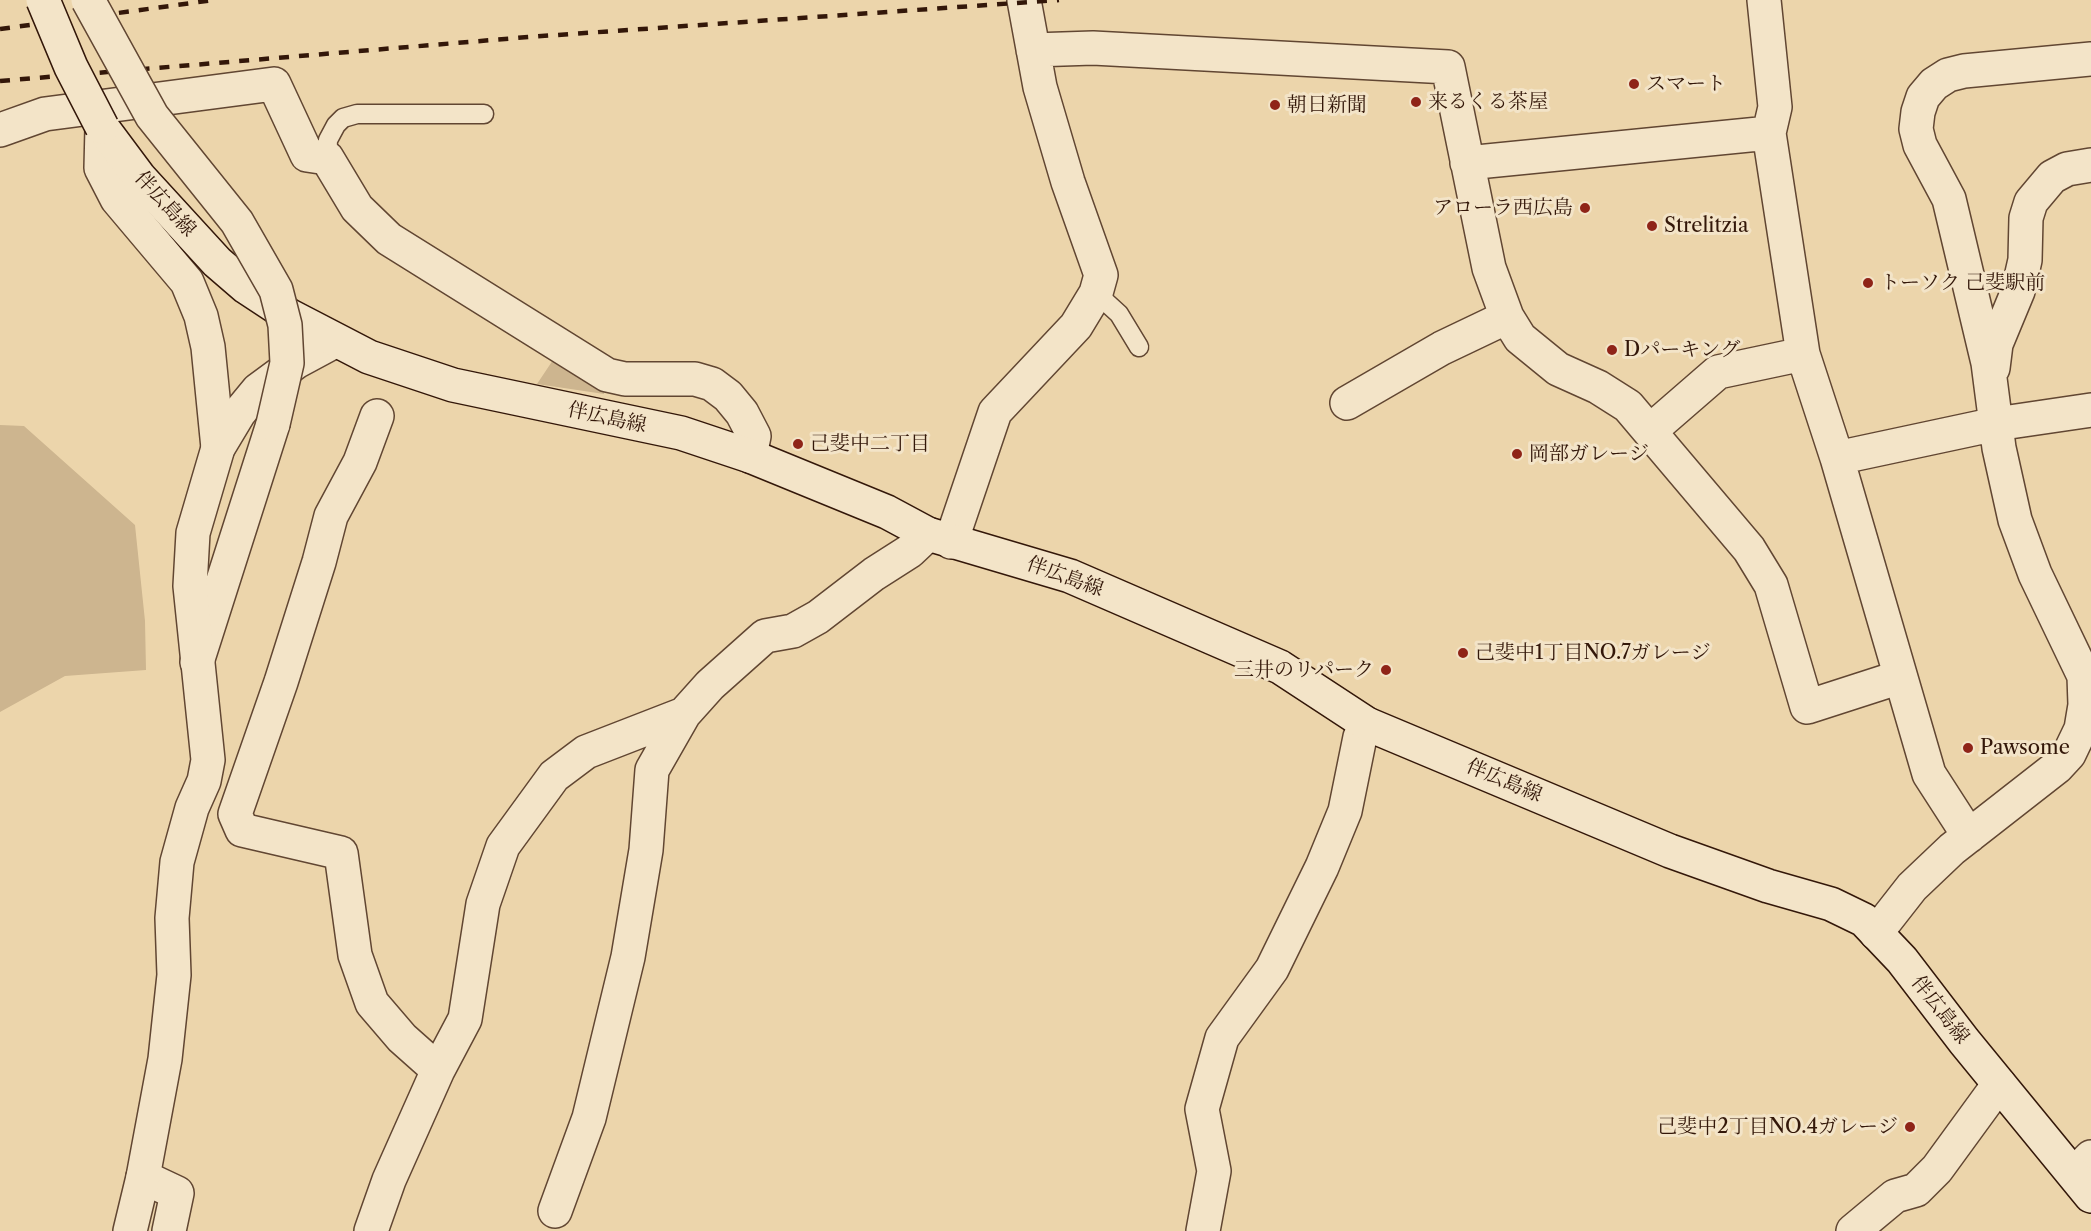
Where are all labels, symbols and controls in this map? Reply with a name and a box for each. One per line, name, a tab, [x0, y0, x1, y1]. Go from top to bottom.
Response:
place label: スマート	[1646, 72, 1726, 96]
marker: スマート	[1627, 77, 1641, 91]
place label: 来るくる茶屋	[1428, 90, 1548, 114]
place label: 朝日新聞	[1287, 93, 1367, 117]
marker: 来るくる茶屋	[1409, 95, 1423, 109]
marker: 朝日新聞	[1268, 98, 1282, 112]
street label: 伴広島線	[129, 166, 201, 242]
place label: アローラ西広島	[1433, 196, 1573, 220]
marker: アローラ西広島	[1578, 201, 1592, 215]
place label: Strelitzia	[1664, 214, 1748, 238]
marker: Strelitzia	[1645, 219, 1659, 233]
place label: トーソク 己斐駅前	[1880, 271, 2045, 295]
marker: トーソク 己斐駅前	[1861, 276, 1875, 290]
place label: Dパーキング	[1624, 338, 1740, 362]
marker: Dパーキング	[1605, 343, 1619, 357]
street label: 伴広島線	[565, 398, 649, 438]
place label: 己斐中二丁目	[810, 432, 930, 456]
marker: 己斐中二丁目	[791, 437, 805, 451]
place label: 岡部ガレージ	[1529, 442, 1649, 466]
marker: 岡部ガレージ	[1510, 447, 1524, 461]
street label: 伴広島線	[1023, 552, 1107, 602]
place label: 己斐中1丁目NO.7ガレージ	[1475, 641, 1711, 665]
marker: 己斐中1丁目NO.7ガレージ	[1456, 646, 1470, 660]
place label: 三井のリパーク	[1234, 658, 1374, 682]
marker: 三井のリパーク	[1379, 663, 1393, 677]
place label: Pawsome	[1980, 736, 2070, 760]
marker: Pawsome	[1961, 741, 1975, 755]
street label: 伴広島線	[1462, 754, 1546, 808]
street label: 伴広島線	[1906, 971, 1974, 1049]
place label: 己斐中2丁目NO.4ガレージ	[1657, 1115, 1898, 1139]
marker: 己斐中2丁目NO.4ガレージ	[1903, 1120, 1917, 1134]

